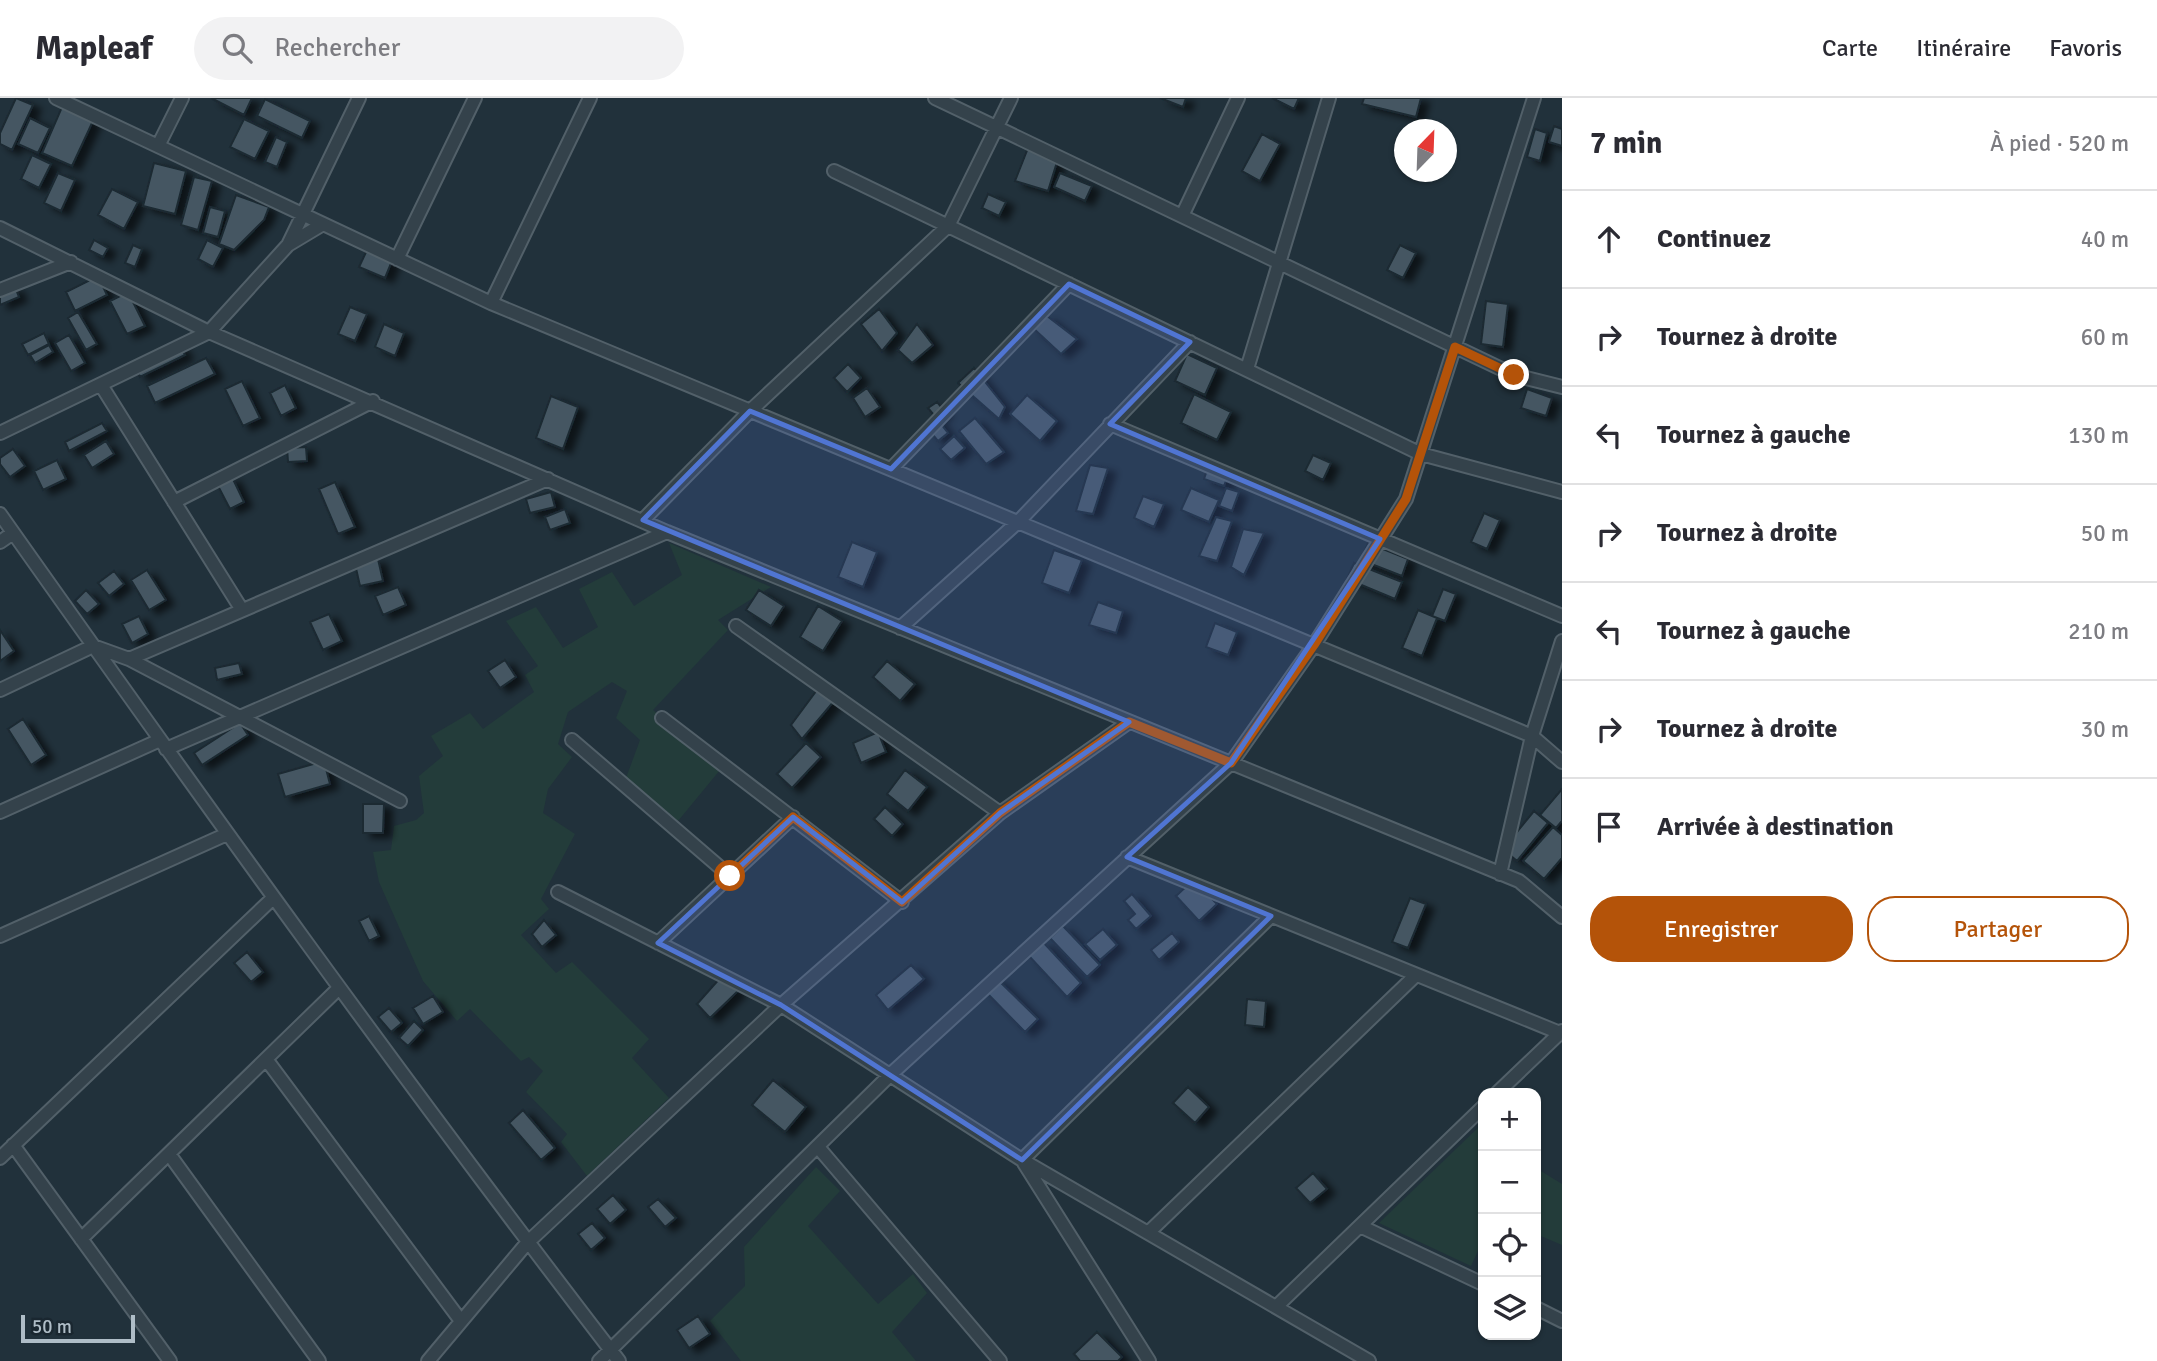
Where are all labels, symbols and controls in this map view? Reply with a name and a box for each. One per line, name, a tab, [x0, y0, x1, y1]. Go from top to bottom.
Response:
search box	[194, 17, 684, 80]
text: Mapleaf	[35, 28, 152, 69]
icon: search	[218, 29, 256, 67]
text: Rechercher	[274, 32, 400, 64]
text: Carte	[1822, 33, 1878, 63]
text: Itinéraire	[1916, 33, 2011, 63]
text: Favoris	[2049, 33, 2122, 63]
north arrow	[1394, 119, 1457, 182]
text: 7 min	[1590, 125, 1662, 162]
text: À pied · 520 m	[1990, 129, 2129, 158]
icon: ahead	[1590, 220, 1628, 258]
text: Continuez	[1657, 223, 1771, 255]
text: 40 m	[2081, 225, 2129, 254]
icon: right	[1590, 318, 1628, 356]
text: Tournez à droite	[1657, 321, 1837, 353]
text: 60 m	[2081, 323, 2129, 352]
route end	[1498, 359, 1529, 390]
icon: left	[1590, 416, 1628, 454]
text: Tournez à gauche	[1657, 419, 1851, 451]
text: 130 m	[2068, 421, 2129, 450]
icon: right	[1590, 514, 1628, 552]
text: Tournez à droite	[1657, 517, 1837, 549]
text: 50 m	[2081, 519, 2129, 548]
icon: left	[1590, 612, 1628, 650]
text: Tournez à gauche	[1657, 615, 1851, 647]
text: 210 m	[2068, 617, 2129, 646]
icon: right	[1590, 710, 1628, 748]
text: Tournez à droite	[1657, 713, 1837, 745]
text: 30 m	[2081, 715, 2129, 744]
icon: arrive	[1590, 808, 1628, 846]
text: Arrivée à destination	[1657, 811, 1894, 843]
route start	[714, 860, 745, 891]
button: Enregistrer	[1590, 896, 1853, 962]
button: Partager	[1867, 896, 2129, 962]
map controls	[1478, 1088, 1541, 1340]
button: +	[1478, 1088, 1541, 1151]
button: −	[1478, 1151, 1541, 1214]
button: locate	[1478, 1214, 1541, 1277]
button: layers	[1478, 1277, 1541, 1340]
scale bar	[21, 1312, 135, 1344]
text: 50 m	[32, 1315, 72, 1339]

